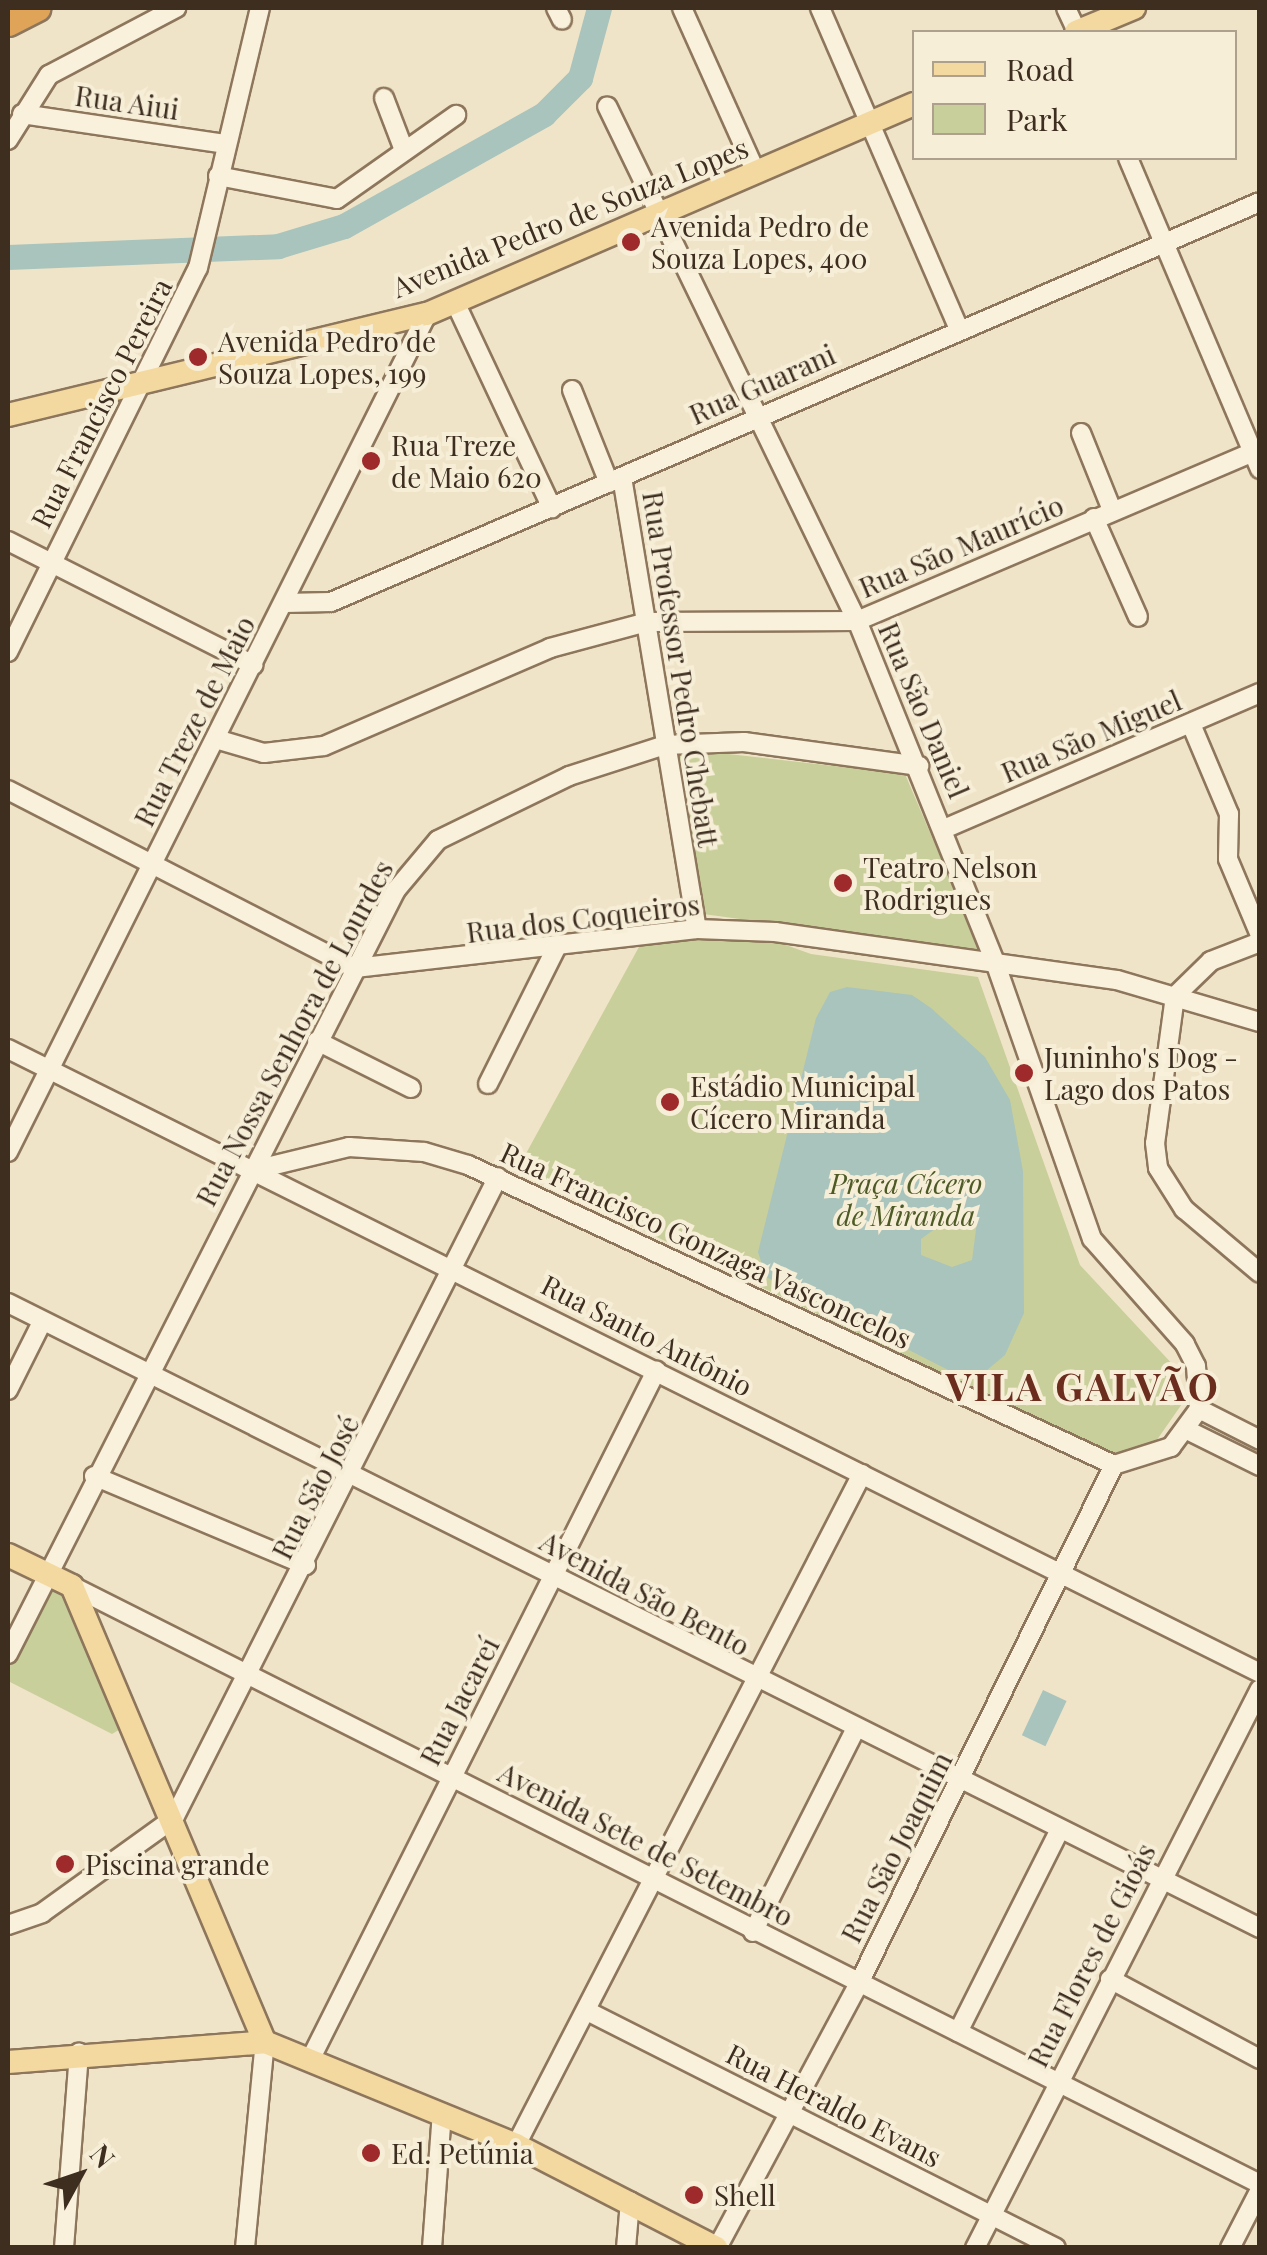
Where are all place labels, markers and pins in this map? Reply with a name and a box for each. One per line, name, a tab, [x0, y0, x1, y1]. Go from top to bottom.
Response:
place label: Avenida Pedro de Souza Lopes, 400	[651, 209, 870, 275]
marker: Avenida Pedro de Souza Lopes, 400	[620, 231, 642, 253]
place label: Avenida Pedro de Souza Lopes, 199	[218, 324, 437, 390]
marker: Avenida Pedro de Souza Lopes, 199	[187, 346, 209, 368]
place label: Rua Treze de Maio 620	[391, 428, 542, 494]
marker: Rua Treze de Maio 620	[360, 450, 382, 472]
place label: Teatro Nelson Rodrigues	[863, 850, 1037, 916]
marker: Teatro Nelson Rodrigues	[832, 872, 854, 894]
place label: Juninho's Dog - Lago dos Patos	[1044, 1040, 1238, 1106]
marker: Juninho's Dog - Lago dos Patos	[1013, 1062, 1035, 1084]
place label: Estádio Municipal Cícero Miranda	[690, 1069, 916, 1135]
marker: Estádio Municipal Cícero Miranda	[659, 1091, 681, 1113]
place label: Piscina grande	[85, 1847, 270, 1881]
marker: Piscina grande	[54, 1853, 76, 1875]
place label: Ed. Petúnia	[391, 2136, 534, 2170]
marker: Ed. Petúnia	[360, 2142, 382, 2164]
place label: Shell	[714, 2178, 776, 2212]
marker: Shell	[683, 2184, 705, 2206]

